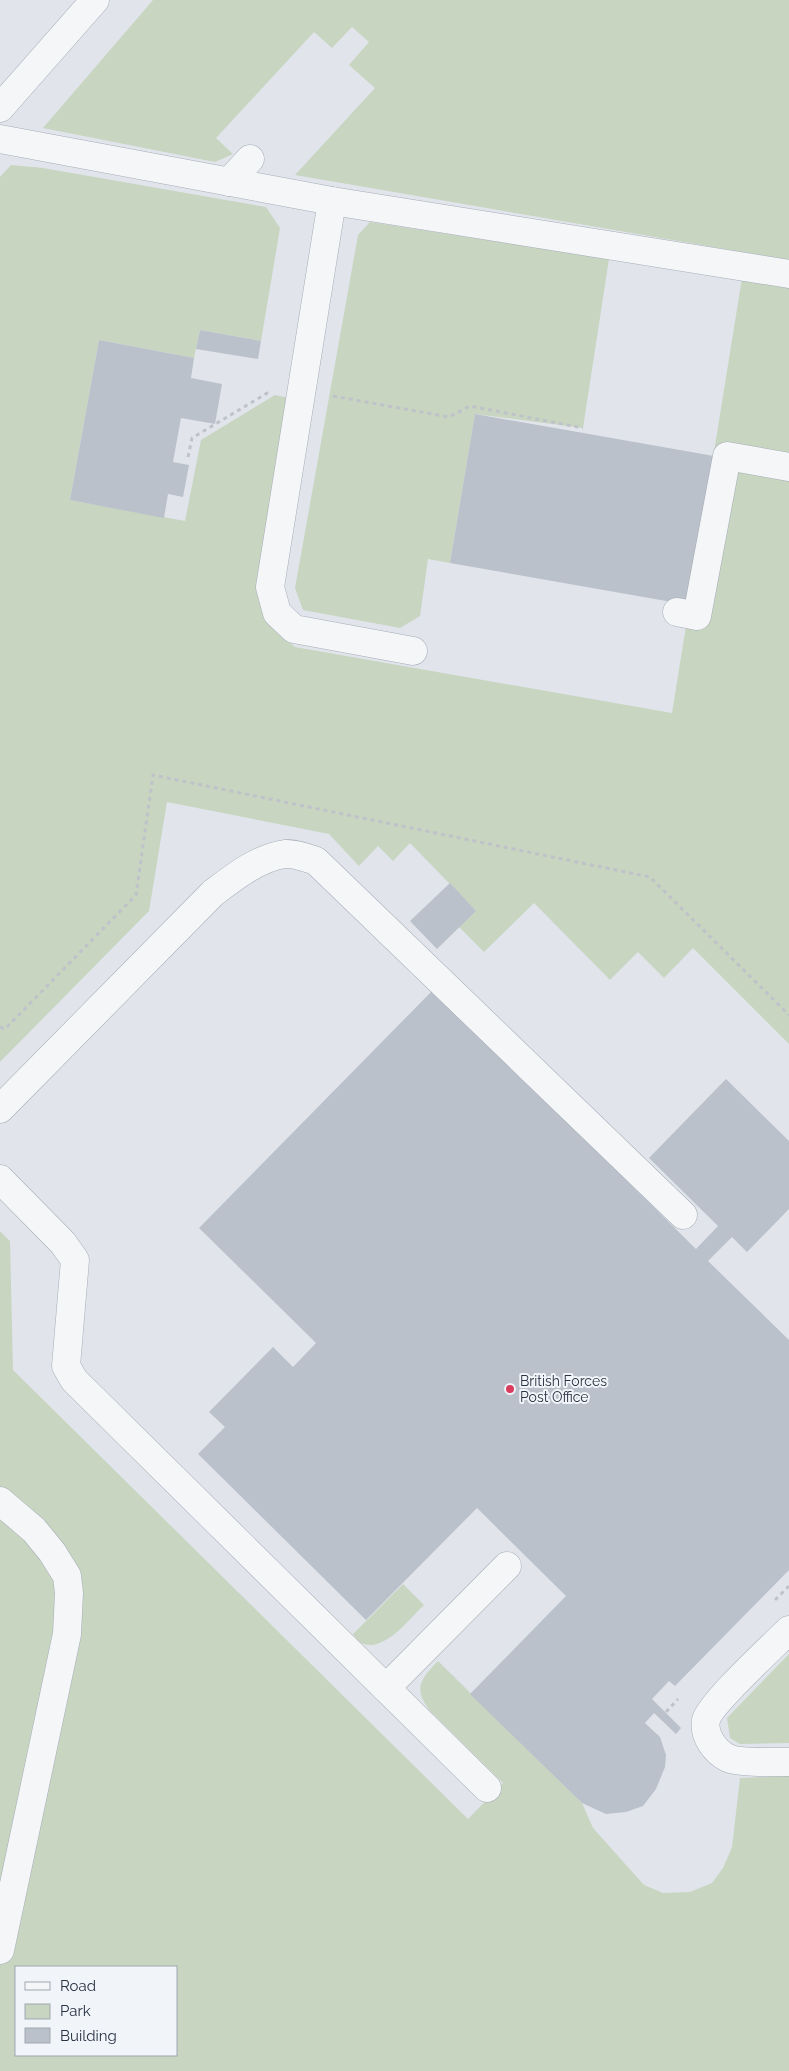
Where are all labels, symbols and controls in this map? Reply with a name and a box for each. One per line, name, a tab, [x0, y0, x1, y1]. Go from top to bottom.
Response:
place label: British Forces Post Office	[520, 1373, 607, 1405]
marker: British Forces Post Office	[504, 1383, 516, 1395]
legend	[15, 1966, 178, 2056]
text: Road	[60, 1977, 96, 1995]
text: Park	[60, 2002, 91, 2020]
text: Building	[60, 2027, 117, 2045]

